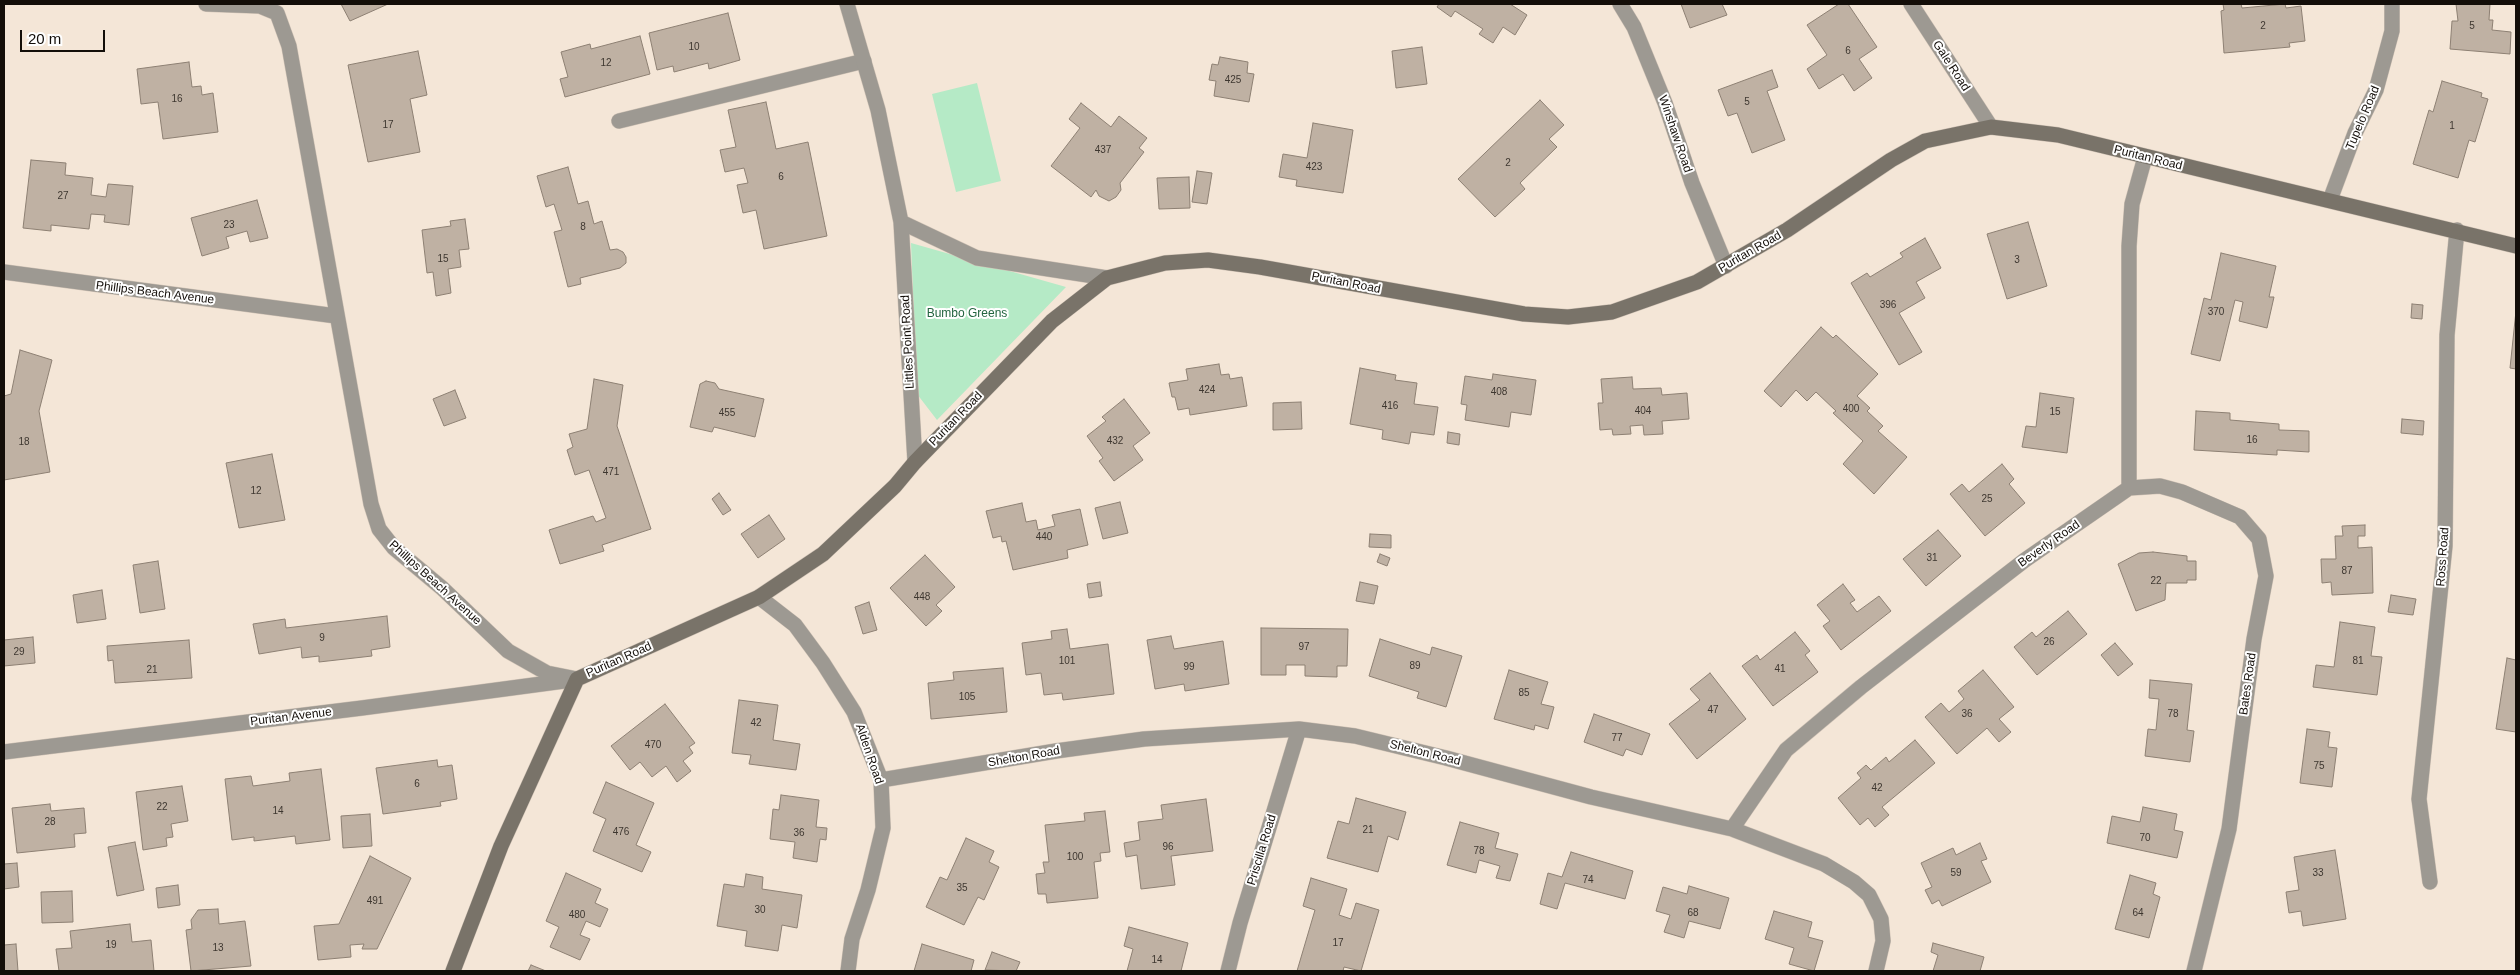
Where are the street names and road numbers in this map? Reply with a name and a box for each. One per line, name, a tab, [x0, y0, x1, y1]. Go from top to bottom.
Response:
street label: Gale Road	[1929, 38, 1973, 94]
street label: Tupelo Road	[2343, 84, 2383, 152]
street label: Winshaw Road	[1655, 94, 1695, 174]
street label: Puritan Road	[2112, 143, 2184, 173]
street label: Puritan Road	[1716, 228, 1784, 276]
street label: Puritan Road	[1310, 269, 1382, 297]
street label: Phillips Beach Avenue	[95, 279, 215, 307]
street label: Littles Point Road	[898, 295, 918, 389]
street label: Puritan Road	[926, 389, 986, 449]
street label: Beverly Road	[2015, 517, 2083, 571]
street label: Ross Road	[2434, 527, 2452, 587]
street label: Phillips Beach Avenue	[386, 538, 484, 628]
street label: Puritan Road	[584, 639, 654, 681]
street label: Bates Road	[2237, 652, 2259, 716]
street label: Puritan Avenue	[250, 705, 332, 729]
street label: Alden Road	[852, 722, 886, 786]
street label: Shelton Road	[1388, 737, 1462, 769]
street label: Shelton Road	[987, 744, 1061, 770]
street label: Priscilla Road	[1244, 813, 1280, 887]

